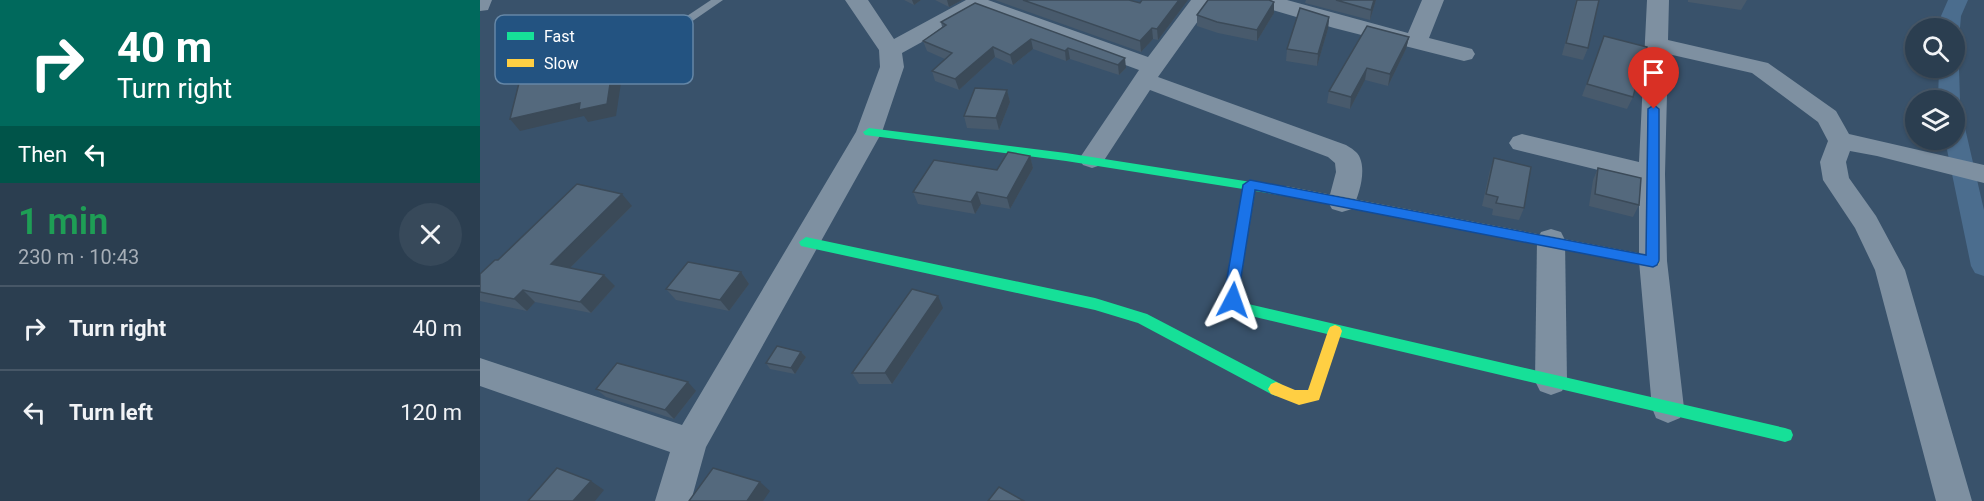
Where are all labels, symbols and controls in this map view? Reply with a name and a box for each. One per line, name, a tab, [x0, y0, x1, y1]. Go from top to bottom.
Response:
legend	[495, 15, 693, 84]
map controls	[1905, 18, 1965, 150]
button: search	[1905, 18, 1965, 78]
text: 40 m	[117, 23, 212, 72]
icon: right	[18, 24, 96, 102]
text: Fast	[544, 27, 575, 46]
pin	[1628, 47, 1679, 109]
text: Slow	[544, 54, 579, 73]
icon: arrive	[1637, 56, 1670, 89]
text: Turn right	[117, 73, 232, 105]
button: layers	[1905, 90, 1965, 150]
icon: left	[79, 138, 112, 171]
text: Then	[18, 142, 67, 167]
text: 1 min	[18, 201, 108, 243]
button: close	[399, 203, 462, 266]
text: 230 m · 10:43	[18, 245, 139, 269]
position arrow	[1201, 268, 1265, 332]
icon: right	[18, 312, 51, 345]
text: Turn right	[69, 316, 166, 341]
text: 40 m	[413, 316, 462, 341]
icon: left	[18, 396, 51, 429]
text: Turn left	[69, 400, 153, 425]
text: 120 m	[400, 400, 462, 425]

